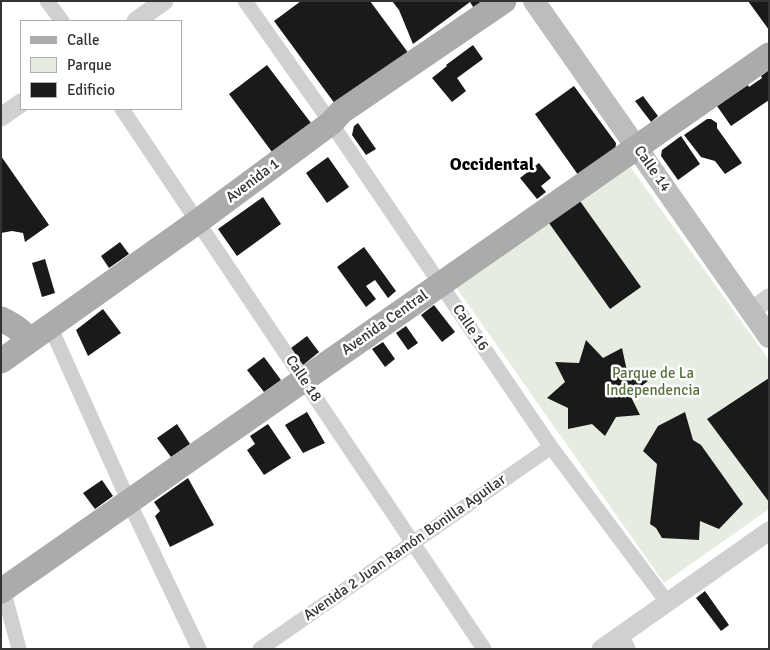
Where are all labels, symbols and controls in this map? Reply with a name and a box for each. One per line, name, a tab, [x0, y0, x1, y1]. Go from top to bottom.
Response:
legend	[20, 20, 182, 110]
text: Calle	[67, 31, 100, 49]
text: Parque	[67, 56, 112, 74]
text: Edificio	[67, 81, 115, 99]
street label: Calle 14	[630, 143, 674, 195]
district label: Occidental	[450, 154, 534, 176]
street label: Avenida 1	[223, 155, 283, 207]
street label: Avenida Central	[338, 287, 432, 359]
street label: Calle 16	[448, 301, 492, 355]
street label: Calle 18	[281, 352, 325, 406]
park label: Parque de La Independencia	[606, 365, 700, 400]
street label: Avenida 2 Juan Ramón Bonilla Aguilar	[300, 471, 510, 625]

